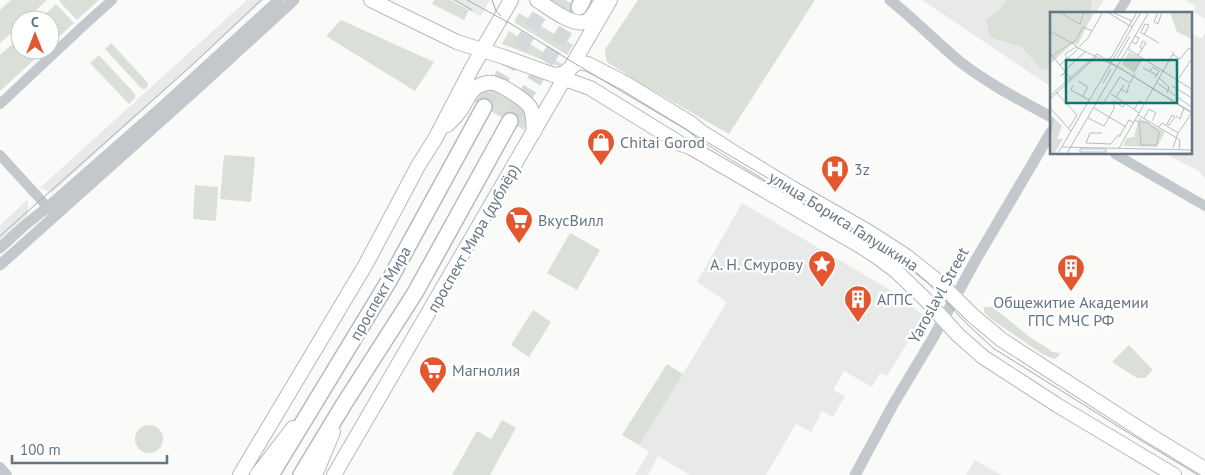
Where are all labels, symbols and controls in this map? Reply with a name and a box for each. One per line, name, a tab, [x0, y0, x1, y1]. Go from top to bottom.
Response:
north arrow	[10, 10, 60, 60]
inset map	[1050, 12, 1192, 155]
text: С	[31, 13, 39, 31]
shop icon: Chitai Gorod	[586, 127, 616, 166]
place label: Chitai Gorod	[620, 132, 705, 152]
hospital icon: 3z	[820, 154, 850, 193]
place label: 3z	[854, 159, 870, 179]
street label: проспект Мира (дублёр)	[422, 160, 524, 316]
street label: улица Бориса Галушкина	[765, 167, 923, 275]
supermarket icon: ВкусВилл	[504, 205, 534, 244]
place label: ВкусВилл	[538, 210, 604, 230]
street label: проспект Мира	[345, 242, 415, 344]
street label: Yaroslavl Street	[903, 243, 973, 346]
place icon: А. Н. Смурову	[807, 249, 837, 288]
building icon: Общежитие Академии ГПС МЧС РФ	[1056, 253, 1086, 292]
place label: А. Н. Смурову	[710, 254, 804, 274]
building icon: АГПС	[843, 284, 873, 323]
place label: АГПС	[877, 289, 913, 309]
place label: Общежитие Академии ГПС МЧС РФ	[993, 292, 1149, 330]
supermarket icon: Магнолия	[418, 355, 448, 394]
place label: Магнолия	[452, 360, 520, 380]
scale bar	[12, 432, 168, 464]
text: 100 m	[20, 440, 61, 459]

